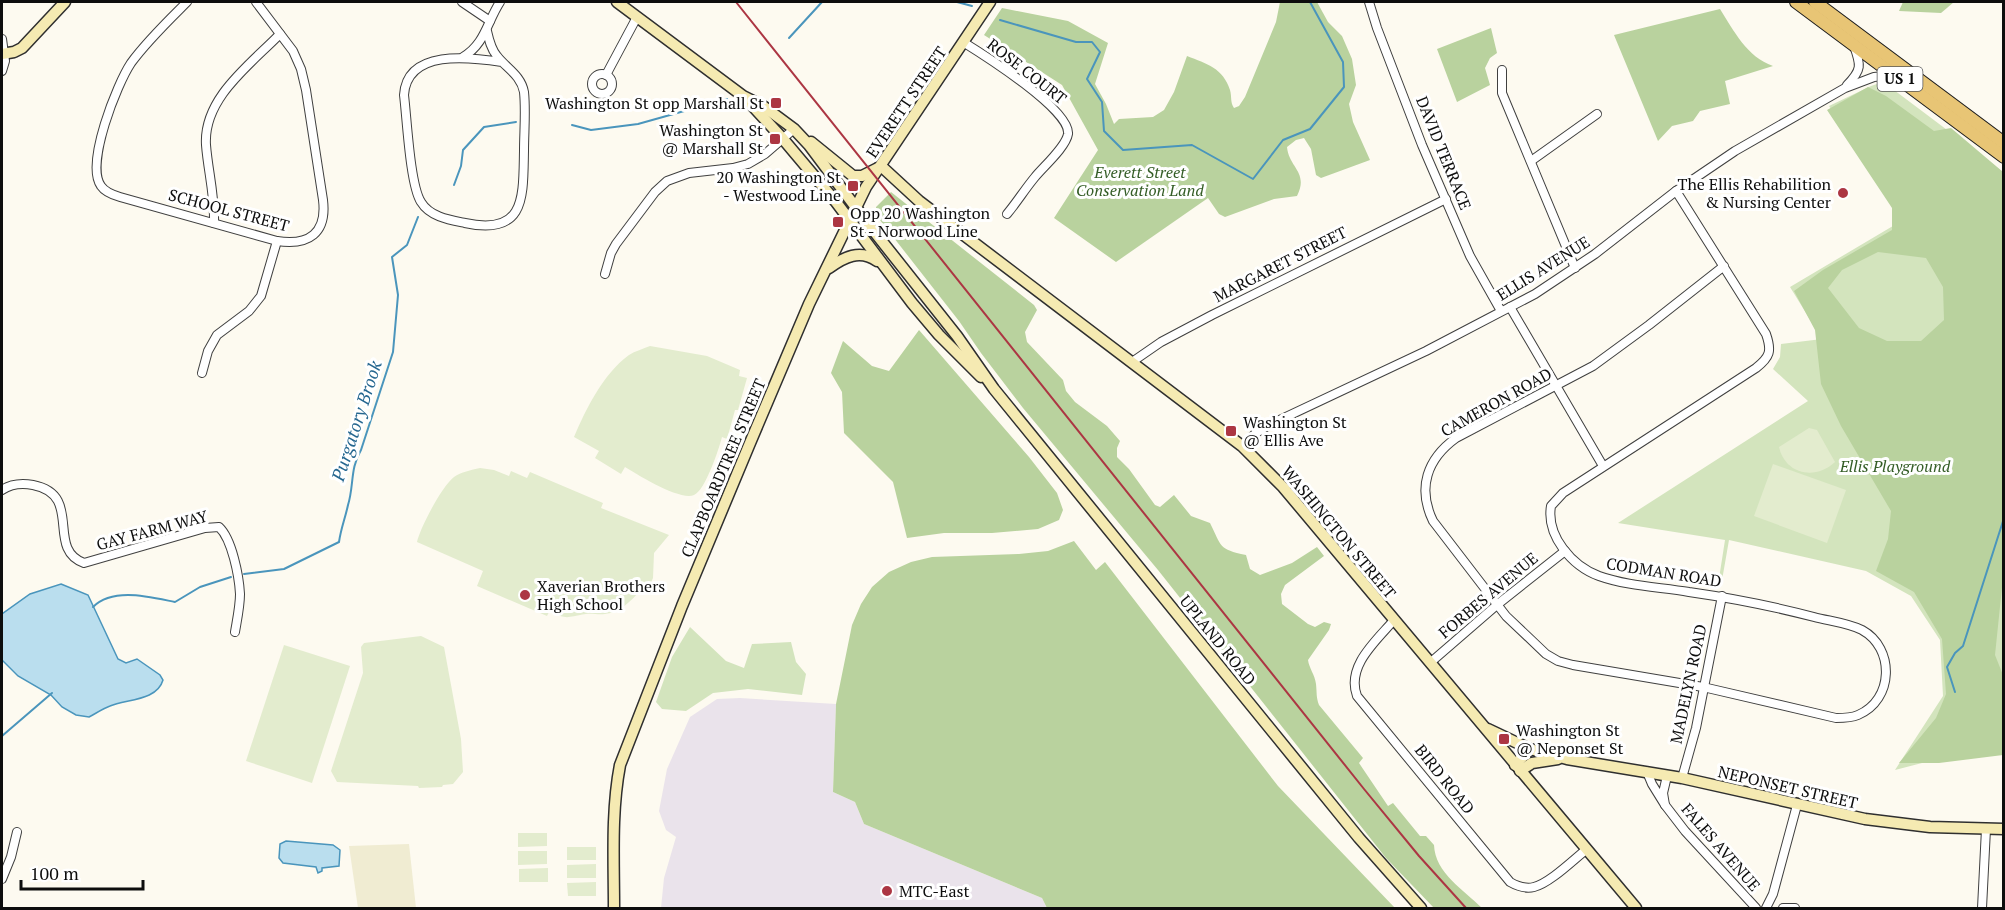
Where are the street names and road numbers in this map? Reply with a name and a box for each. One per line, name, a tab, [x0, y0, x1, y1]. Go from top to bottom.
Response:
street label: ROSE COURT	[983, 33, 1071, 109]
street label: EVERETT STREET	[861, 42, 952, 162]
road number: US 1	[1878, 67, 1922, 91]
street label: DAVID TERRACE	[1411, 93, 1477, 213]
street label: SCHOOL STREET	[166, 183, 292, 237]
street label: MARGARET STREET	[1210, 221, 1351, 307]
street label: ELLIS AVENUE	[1492, 231, 1594, 305]
street label: CAMERON ROAD	[1436, 362, 1556, 442]
street label: CLAPBOARDTREE STREET	[675, 375, 771, 561]
street label: WASHINGTON STREET	[1277, 461, 1401, 603]
street label: GAY FARM WAY	[94, 504, 211, 555]
street label: FORBES AVENUE	[1434, 547, 1542, 643]
street label: CODMAN ROAD	[1605, 552, 1723, 592]
street label: UPLAND ROAD	[1175, 590, 1261, 690]
street label: MADELYN ROAD	[1665, 622, 1711, 746]
street label: BIRD ROAD	[1410, 740, 1480, 818]
street label: NEPONSET STREET	[1716, 760, 1860, 814]
street label: FALES AVENUE	[1677, 798, 1765, 896]

